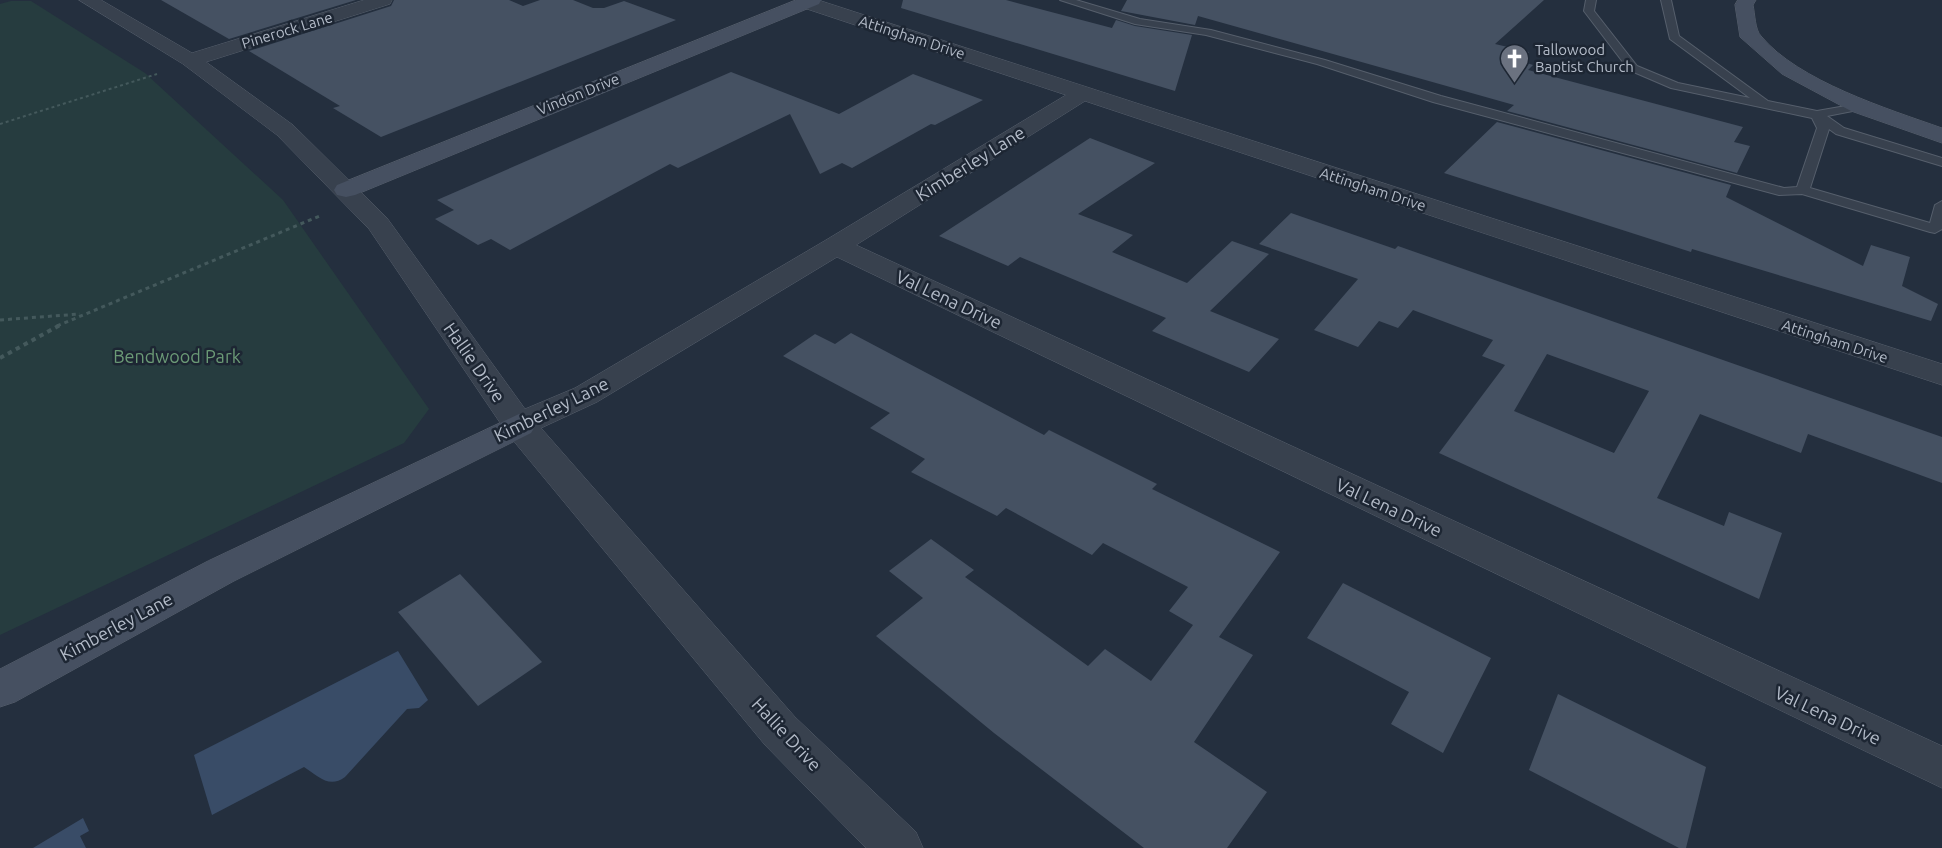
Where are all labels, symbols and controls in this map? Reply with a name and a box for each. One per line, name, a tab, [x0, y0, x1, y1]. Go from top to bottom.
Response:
street label: Pinerock Lane	[240, 8, 334, 52]
street label: Attingham Drive	[857, 12, 967, 62]
place label: Tallowood Baptist Church	[1535, 41, 1634, 75]
church icon: Tallowood Baptist Church	[1498, 42, 1530, 84]
street label: Vindon Drive	[534, 70, 622, 118]
street label: Kimberley Lane	[912, 121, 1028, 205]
street label: Attingham Drive	[1318, 164, 1428, 214]
street label: Val Lena Drive	[893, 266, 1005, 332]
street label: Attingham Drive	[1780, 316, 1890, 366]
street label: Hallie Drive	[440, 318, 510, 406]
park label: Bendwood Park	[113, 346, 241, 366]
street label: Kimberley Lane	[491, 373, 611, 445]
street label: Val Lena Drive	[1333, 474, 1445, 540]
street label: Kimberley Lane	[56, 588, 176, 664]
street label: Val Lena Drive	[1772, 682, 1884, 748]
street label: Hallie Drive	[748, 693, 826, 775]

